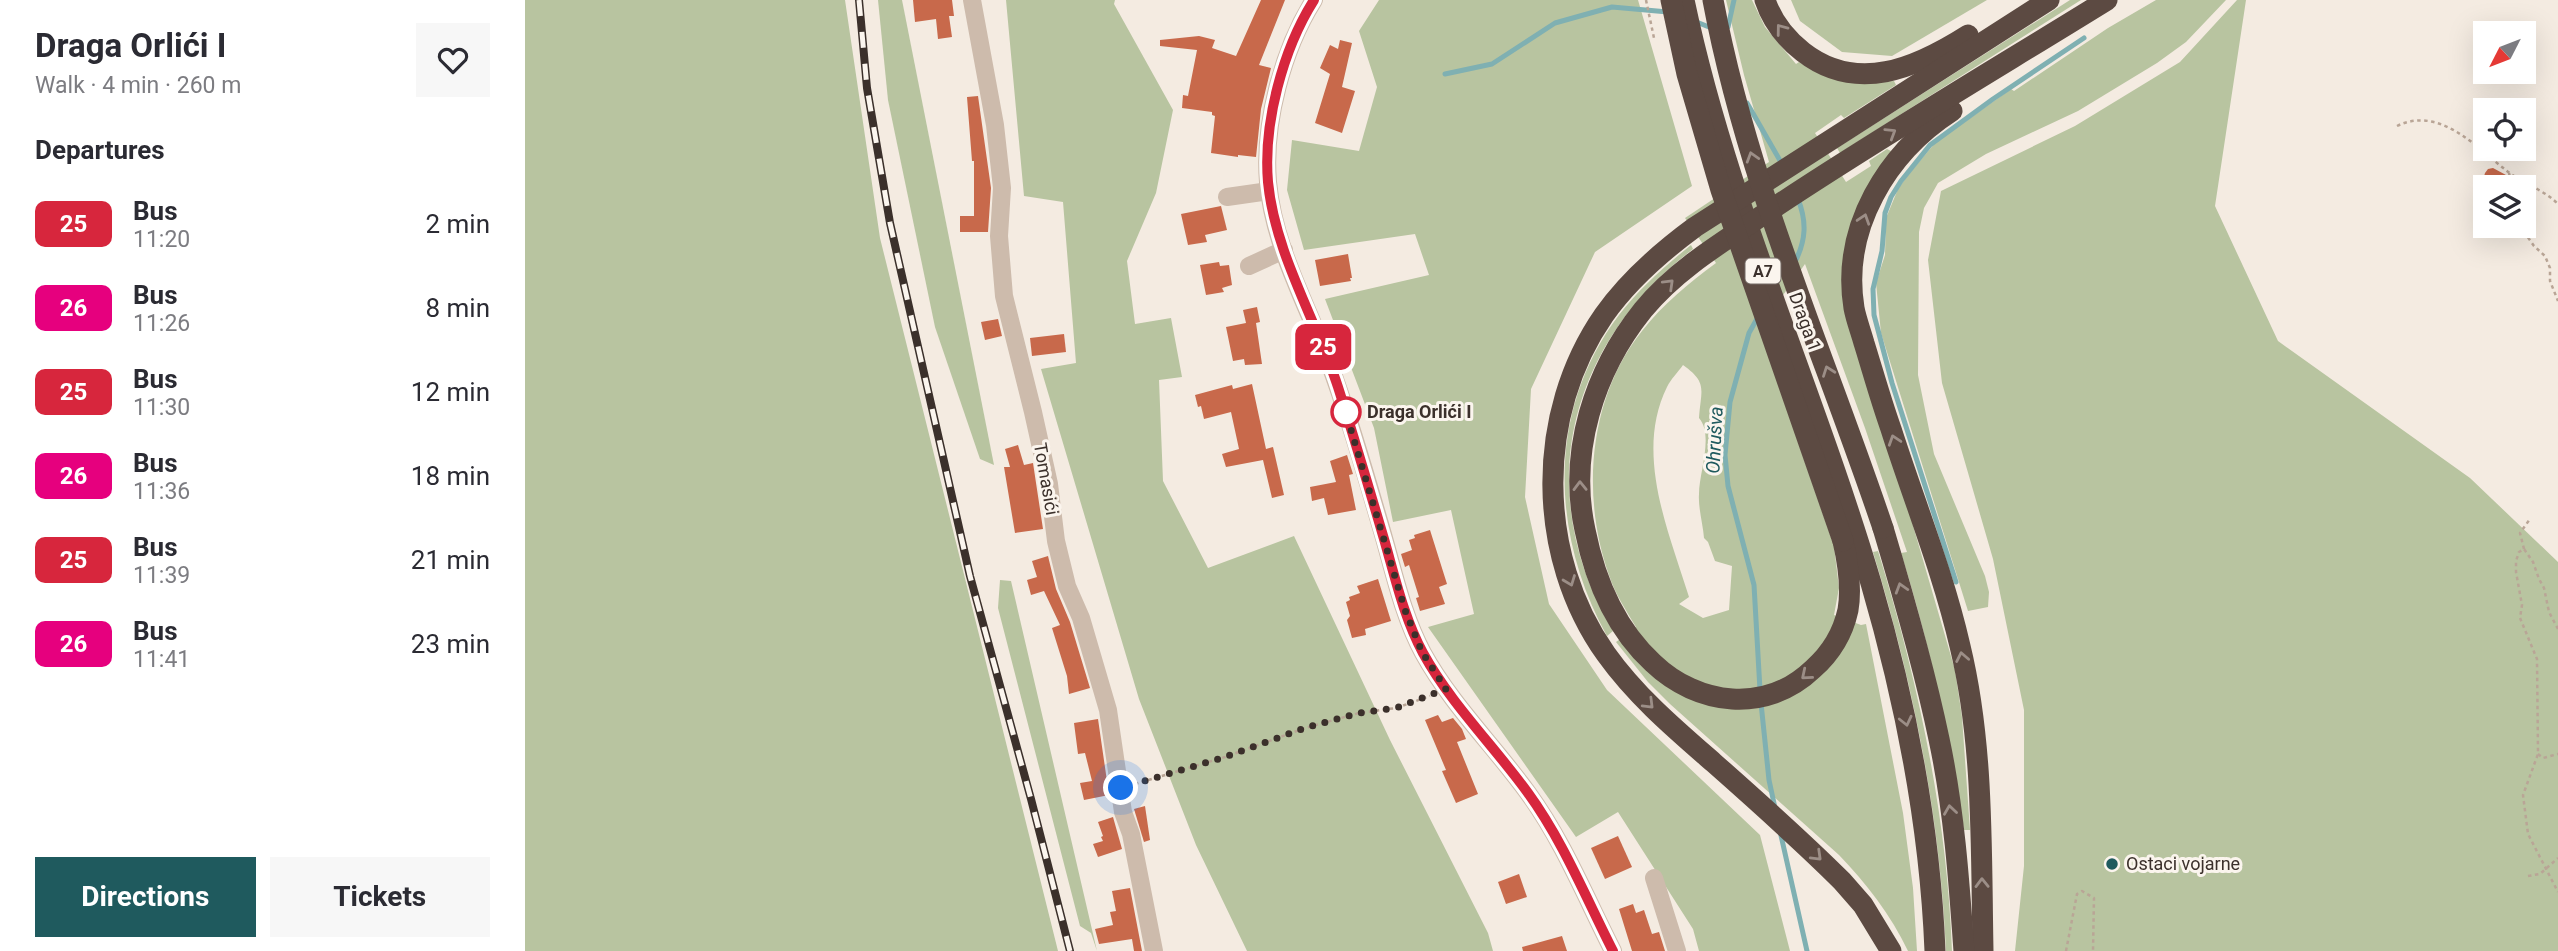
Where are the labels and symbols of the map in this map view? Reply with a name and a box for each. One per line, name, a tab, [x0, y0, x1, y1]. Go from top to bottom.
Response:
north arrow	[2473, 21, 2536, 84]
one-way arrow	[1776, 25, 1789, 37]
one-way arrow	[1883, 128, 1896, 141]
one-way arrow	[1746, 151, 1761, 163]
one-way arrow	[1855, 214, 1870, 226]
road number: A7	[1745, 258, 1781, 284]
one-way arrow	[1661, 279, 1674, 292]
street label: Draga 1	[1785, 289, 1826, 354]
line badge: 25	[1291, 324, 1355, 370]
one-way arrow	[1822, 366, 1836, 378]
marker: Draga Orlići I	[1331, 397, 1361, 427]
place label: Draga Orlići I	[1367, 401, 1471, 422]
water label: Ohrušva	[1701, 406, 1728, 474]
one-way arrow	[1888, 434, 1902, 446]
street label: Tomasići	[1030, 441, 1063, 517]
one-way arrow	[1573, 480, 1588, 491]
one-way arrow	[1561, 575, 1575, 587]
one-way arrow	[1894, 583, 1909, 595]
one-way arrow	[1956, 651, 1971, 663]
one-way arrow	[1801, 667, 1813, 680]
one-way arrow	[1640, 695, 1653, 708]
one-way arrow	[1898, 715, 1912, 727]
your location	[1103, 770, 1138, 805]
one-way arrow	[1943, 804, 1958, 816]
one-way arrow	[1809, 848, 1822, 861]
place label: Ostaci vojarne	[2126, 853, 2240, 874]
marker: Ostaci vojarne	[2104, 856, 2120, 872]
one-way arrow	[1974, 877, 1989, 888]

